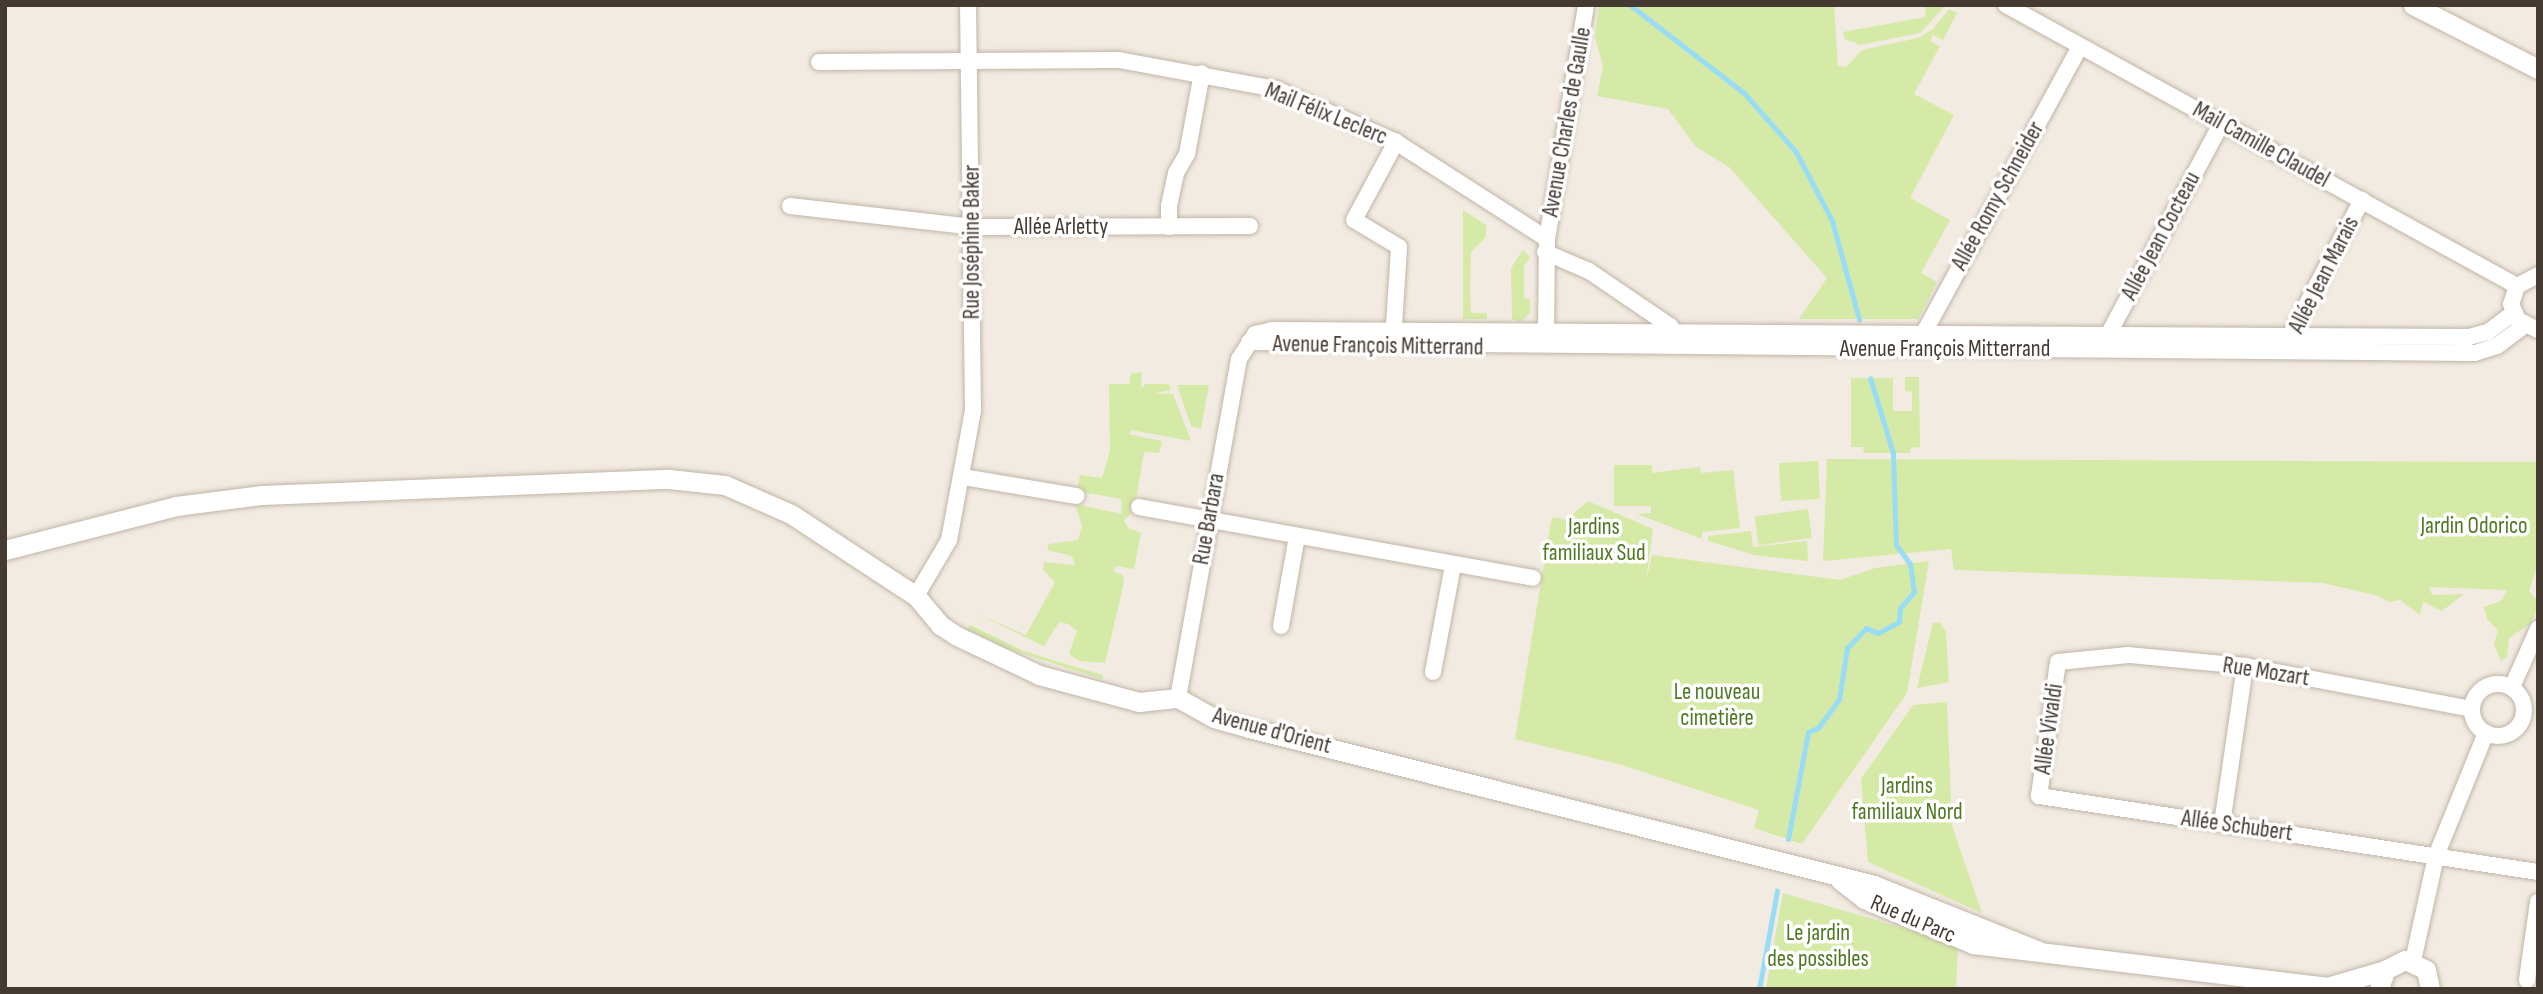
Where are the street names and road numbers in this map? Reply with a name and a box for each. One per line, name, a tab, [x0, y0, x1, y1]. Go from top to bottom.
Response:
street label: Avenue Charles de Gaulle	[1537, 25, 1597, 219]
street label: Mail Félix Leclerc	[1261, 77, 1391, 151]
street label: Mail Camille Claudel	[2188, 96, 2334, 194]
street label: Allée Romy Schneider	[1946, 117, 2050, 275]
street label: Rue Joséphine Baker	[958, 165, 986, 319]
street label: Allée Jean Cocteau	[2116, 167, 2206, 305]
street label: Allée Jean Marais	[2283, 212, 2365, 338]
street label: Allée Arletty	[1014, 213, 1108, 241]
street label: Avenue François Mitterrand	[1273, 330, 1483, 362]
street label: Avenue François Mitterrand	[1840, 335, 2050, 363]
street label: Rue Barbara	[1187, 471, 1231, 567]
street label: Rue Mozart	[2221, 652, 2311, 692]
street label: Allée Vivaldi	[2029, 682, 2069, 776]
street label: Avenue d'Orient	[1210, 702, 1334, 760]
street label: Allée Schubert	[2180, 805, 2294, 847]
street label: Rue du Parc	[1866, 889, 1960, 949]

